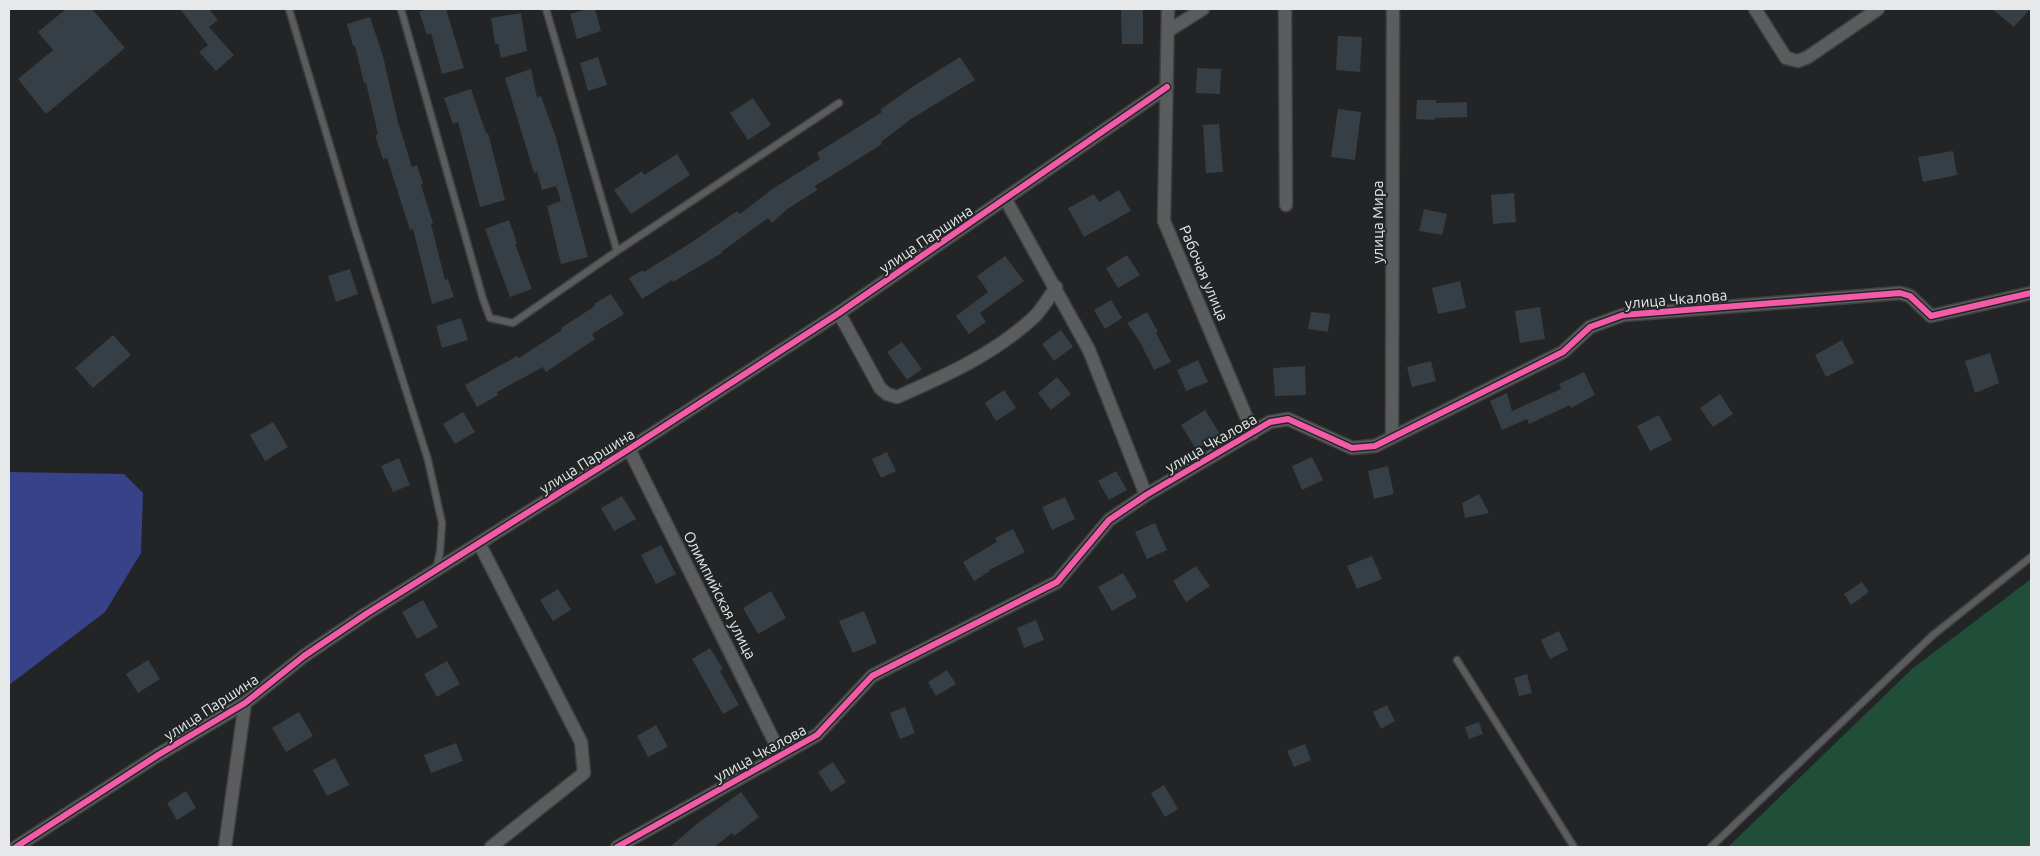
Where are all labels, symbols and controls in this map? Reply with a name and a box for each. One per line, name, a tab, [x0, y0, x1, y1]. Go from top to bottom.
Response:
street label: улица Мира	[1369, 181, 1386, 263]
street label: улица Паршина	[876, 202, 976, 276]
street label: Рабочая улица	[1176, 223, 1232, 323]
street label: улица Чкалова	[1624, 286, 1728, 312]
street label: улица Чкалова	[1162, 410, 1260, 476]
street label: улица Паршина	[536, 425, 638, 497]
street label: Олимпийская улица	[680, 528, 760, 662]
street label: улица Паршина	[161, 670, 261, 744]
street label: улица Чкалова	[711, 721, 809, 785]

